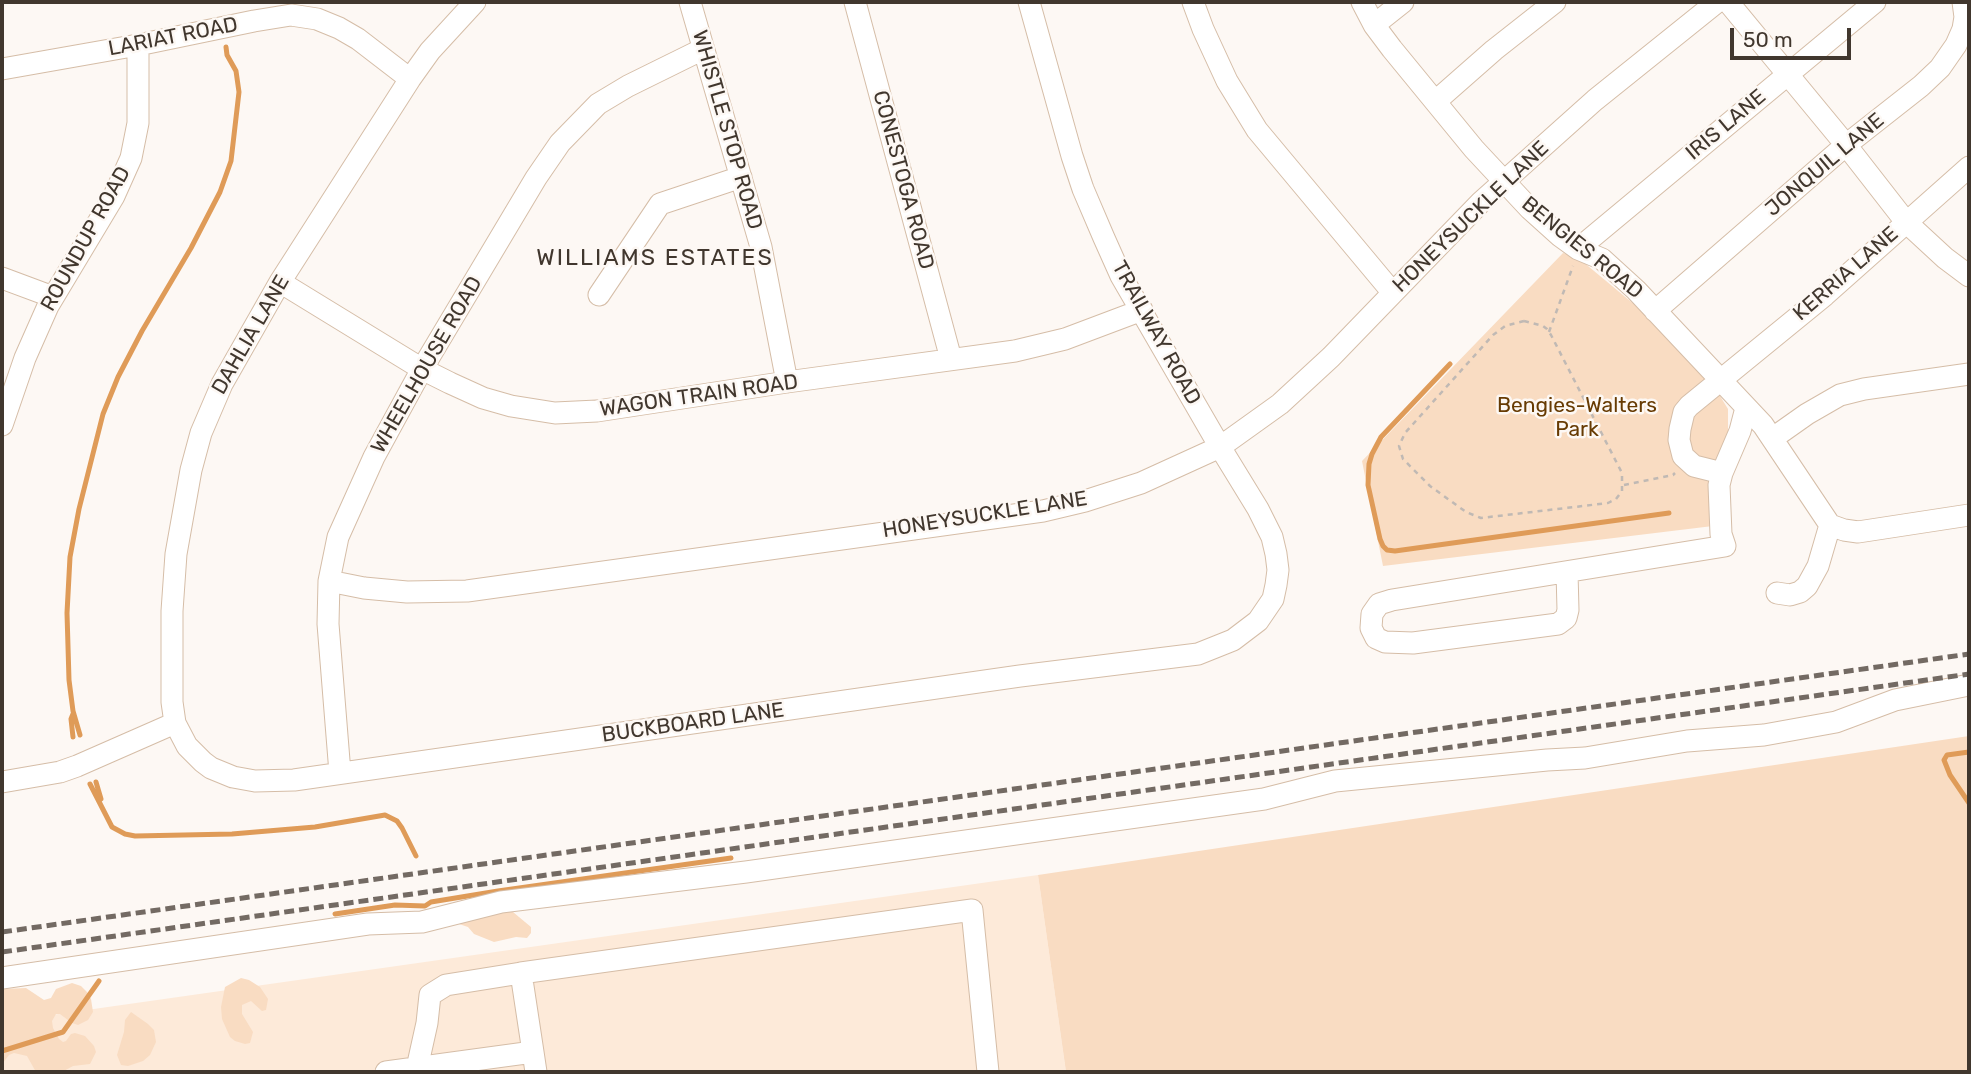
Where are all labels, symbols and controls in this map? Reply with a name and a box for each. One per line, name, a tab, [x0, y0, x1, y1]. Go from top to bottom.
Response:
street label: LARIAT ROAD	[106, 12, 240, 62]
scale bar	[1733, 14, 1854, 58]
street label: WHISTLE STOP ROAD	[686, 27, 768, 233]
text: 50 m	[1743, 27, 1793, 52]
street label: IRIS LANE	[1681, 84, 1771, 166]
street label: CONESTOGA ROAD	[867, 88, 939, 272]
street label: JONQUIL LANE	[1761, 108, 1889, 222]
street label: HONEYSUCKLE LANE	[1388, 136, 1554, 298]
street label: ROUNDUP ROAD	[36, 162, 136, 316]
street label: BENGIES ROAD	[1516, 191, 1648, 305]
street label: KERRIA LANE	[1788, 222, 1904, 326]
district label: WILLIAMS ESTATES	[538, 244, 772, 272]
street label: TRAILWAY ROAD	[1106, 257, 1206, 409]
street label: DAHLIA LANE	[207, 271, 295, 399]
street label: WHEELHOUSE ROAD	[366, 272, 488, 458]
street label: WAGON TRAIN ROAD	[598, 370, 800, 422]
park label: Bengies-Walters Park	[1497, 393, 1657, 443]
street label: HONEYSUCKLE LANE	[881, 486, 1089, 544]
street label: BUCKBOARD LANE	[600, 698, 786, 748]

